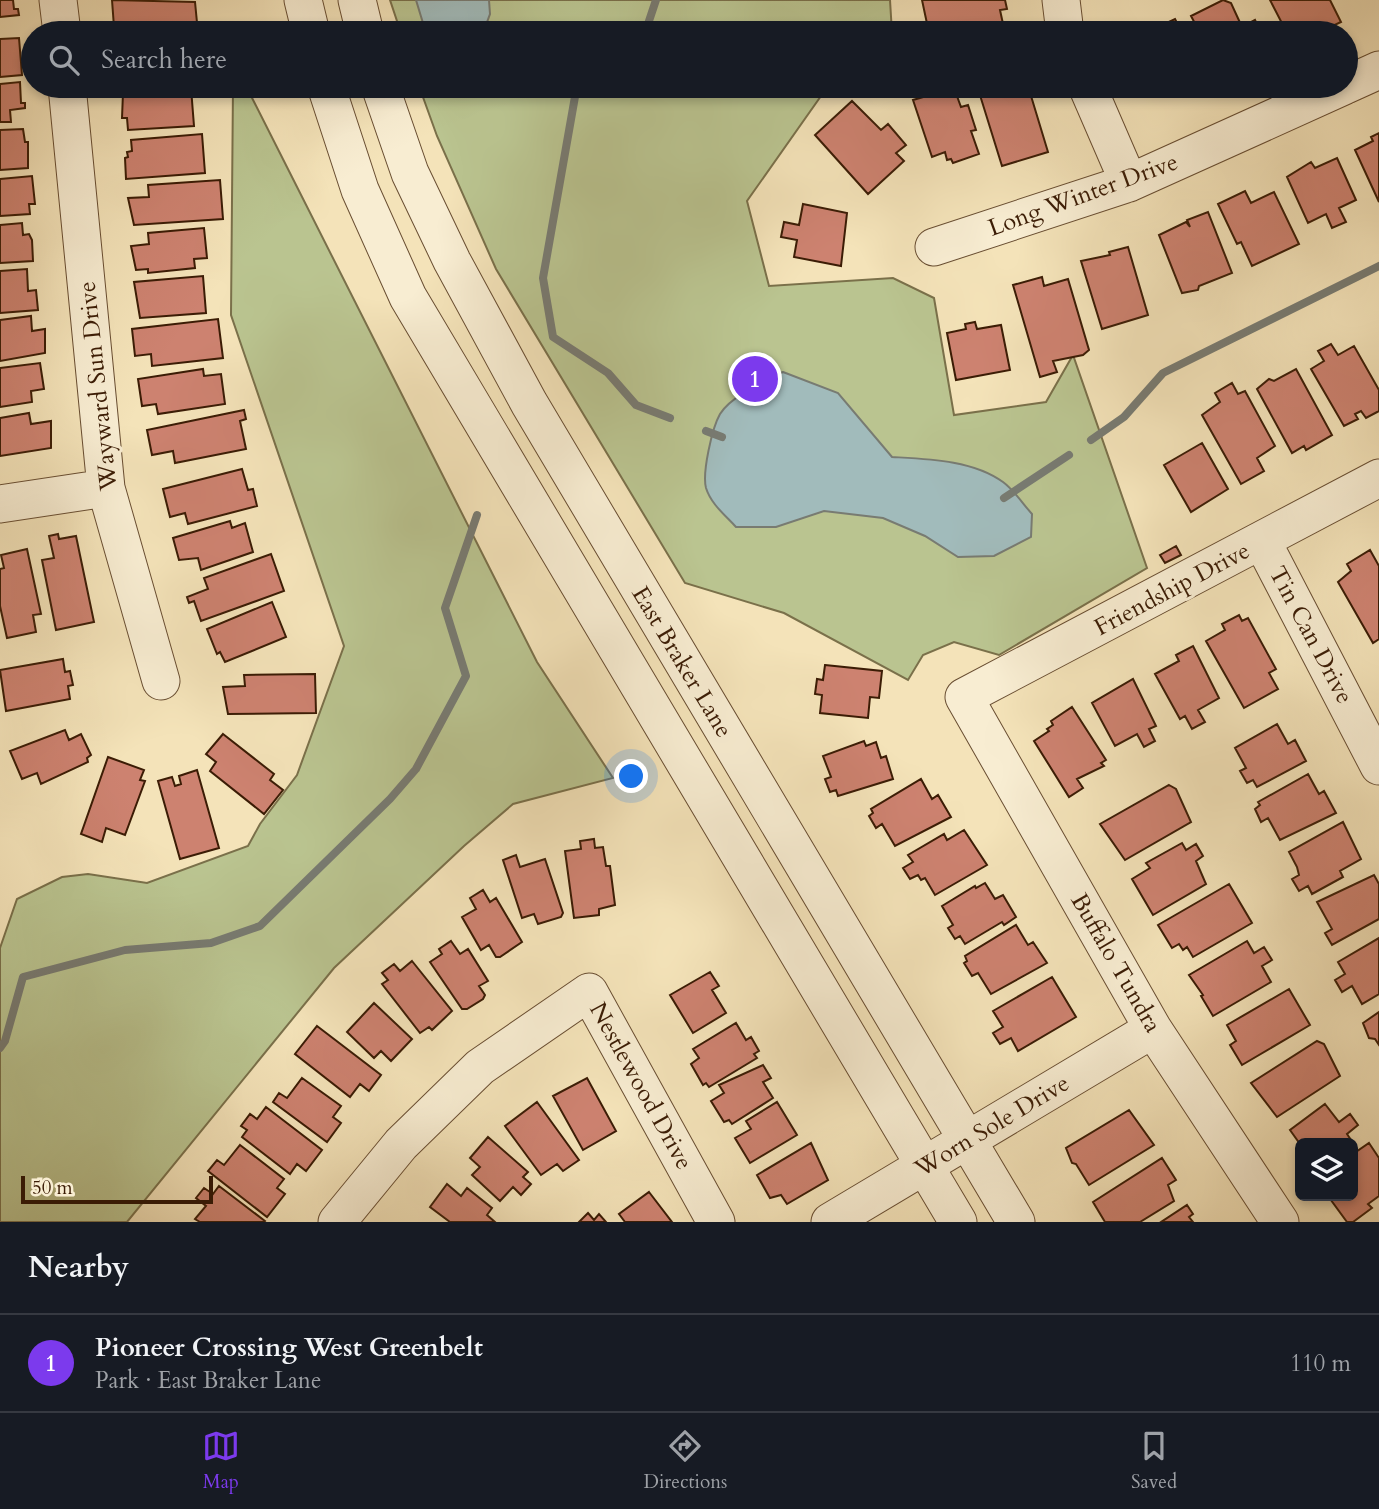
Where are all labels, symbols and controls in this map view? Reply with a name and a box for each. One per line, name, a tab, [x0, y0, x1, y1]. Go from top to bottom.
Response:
search box	[21, 21, 1358, 98]
icon: search	[45, 41, 83, 79]
text: Search here	[101, 42, 227, 77]
street label: Long Winter Drive	[984, 145, 1182, 245]
street label: Wayward Sun Drive	[71, 280, 126, 493]
pin: 1	[732, 353, 778, 405]
street label: Friendship Drive	[1088, 534, 1256, 644]
street label: Tin Can Drive	[1261, 560, 1361, 710]
street label: East Braker Lane	[624, 580, 740, 744]
your location	[614, 759, 648, 793]
street label: Buffalo Tundra	[1063, 887, 1170, 1039]
street label: Nestlewood Drive	[581, 996, 701, 1176]
street label: Worn Sole Drive	[908, 1067, 1075, 1186]
map controls	[1295, 1138, 1358, 1201]
button: layers	[1295, 1138, 1358, 1201]
scale bar	[21, 1173, 214, 1205]
text: 50 m	[32, 1175, 73, 1201]
text: Nearby	[28, 1247, 129, 1288]
text: Pioneer Crossing West Greenbelt	[95, 1330, 483, 1365]
text: 1	[45, 1348, 57, 1379]
text: 110 m	[1290, 1348, 1351, 1379]
text: Park · East Braker Lane	[95, 1365, 321, 1396]
tab: Map	[202, 1427, 240, 1495]
tab: Directions	[644, 1427, 727, 1495]
tab: Saved	[1131, 1427, 1177, 1495]

